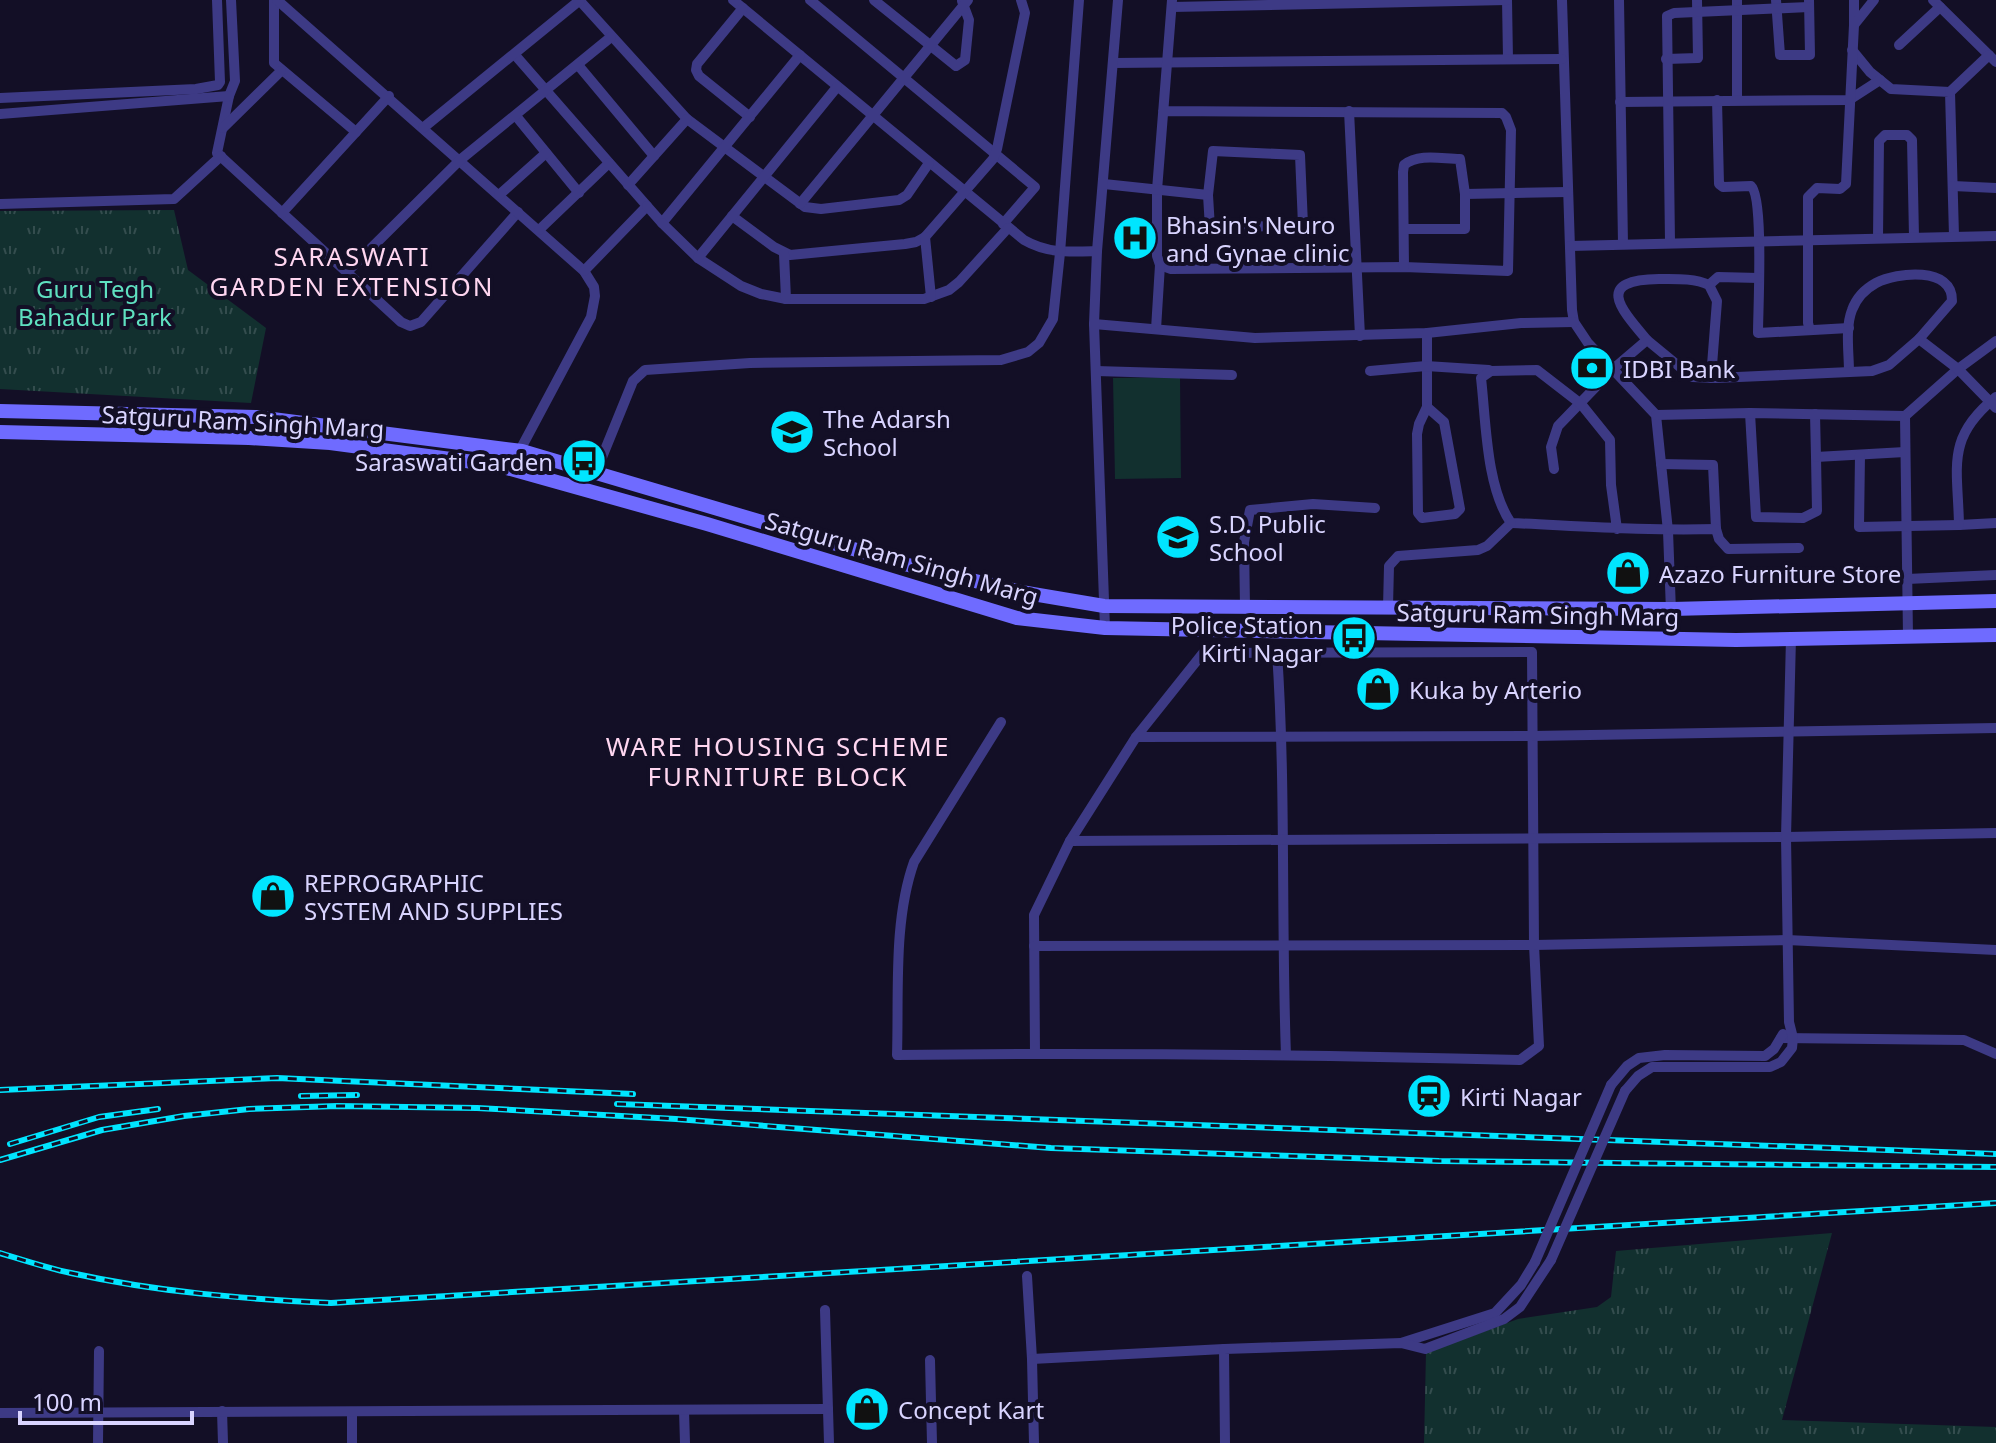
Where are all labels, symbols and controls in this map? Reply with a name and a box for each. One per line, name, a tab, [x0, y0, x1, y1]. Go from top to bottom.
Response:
place label: Bhasin's Neuro and Gynae clinic	[1166, 208, 1350, 269]
hospital icon: Bhasin's Neuro and Gynae clinic	[1111, 214, 1159, 262]
district label: SARASWATI GARDEN EXTENSION	[209, 238, 495, 304]
park label: Guru Tegh Bahadur Park	[18, 272, 172, 333]
bank icon: IDBI Bank	[1568, 344, 1616, 392]
place label: IDBI Bank	[1623, 352, 1736, 385]
street label: Satguru Ram Singh Marg	[101, 397, 385, 445]
place label: The Adarsh School	[823, 402, 951, 463]
school or university icon: The Adarsh School	[768, 408, 816, 456]
bus stop icon: Saraswati Garden	[560, 437, 608, 485]
place label: Saraswati Garden	[355, 445, 553, 478]
street label: Satguru Ram Singh Marg	[762, 503, 1042, 613]
place label: S.D. Public School	[1209, 507, 1326, 568]
school or university icon: S.D. Public School	[1154, 513, 1202, 561]
shop icon: Azazo Furniture Store	[1604, 549, 1652, 597]
place label: Azazo Furniture Store	[1659, 557, 1901, 590]
street label: Satguru Ram Singh Marg	[1396, 595, 1680, 633]
place label: Police Station Kirti Nagar	[1171, 608, 1323, 669]
bus stop icon: Police Station Kirti Nagar	[1330, 614, 1378, 662]
shop icon: Kuka by Arterio	[1354, 665, 1402, 713]
place label: Kuka by Arterio	[1409, 673, 1582, 706]
district label: WARE HOUSING SCHEME FURNITURE BLOCK	[606, 728, 950, 794]
place label: REPROGRAPHIC SYSTEM AND SUPPLIES	[304, 866, 563, 927]
shop icon: REPROGRAPHIC SYSTEM AND SUPPLIES	[249, 872, 297, 920]
station icon: Kirti Nagar	[1405, 1072, 1453, 1120]
place label: Kirti Nagar	[1460, 1080, 1582, 1113]
scale bar	[20, 1375, 192, 1425]
text: 100 m	[32, 1385, 102, 1418]
shop icon: Concept Kart	[843, 1385, 891, 1433]
place label: Concept Kart	[898, 1393, 1044, 1426]

